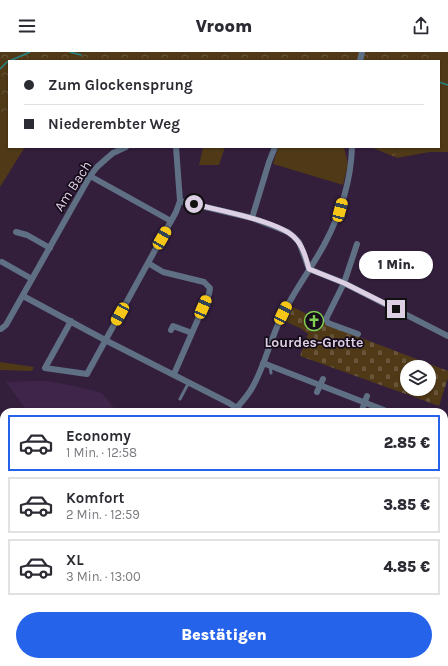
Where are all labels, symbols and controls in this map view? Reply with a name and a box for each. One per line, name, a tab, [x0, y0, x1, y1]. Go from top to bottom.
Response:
icon: menu	[16, 15, 38, 37]
text: Vroom	[196, 15, 252, 37]
icon: share	[410, 15, 432, 37]
text: Zum Glockensprung	[48, 76, 193, 94]
text: Niederembter Weg	[48, 115, 180, 133]
street label: Am Bach	[50, 158, 96, 214]
route start	[185, 195, 203, 213]
car	[331, 197, 349, 223]
car	[151, 225, 173, 251]
callout: 1 Min.	[359, 251, 433, 279]
text: 1 Min.	[378, 257, 414, 272]
car	[193, 294, 213, 320]
car	[272, 300, 294, 326]
route end	[387, 300, 405, 318]
car	[109, 301, 131, 327]
church icon: Lourdes-Grotte	[303, 310, 325, 332]
place label: Lourdes-Grotte	[264, 334, 364, 351]
map controls	[400, 360, 436, 396]
button: layers	[400, 360, 436, 396]
icon: car	[18, 425, 54, 461]
text: Economy	[66, 427, 131, 445]
text: 2.85 €	[384, 434, 430, 452]
text: 1 Min. · 12:58	[66, 445, 137, 460]
icon: car	[18, 487, 54, 523]
text: Komfort	[66, 489, 124, 507]
text: 3.85 €	[383, 496, 430, 514]
text: 2 Min. · 12:59	[66, 507, 140, 522]
icon: car	[18, 549, 54, 585]
text: XL	[66, 551, 84, 569]
text: 4.85 €	[384, 558, 430, 576]
text: 3 Min. · 13:00	[66, 569, 141, 584]
button: Bestätigen	[16, 612, 432, 658]

